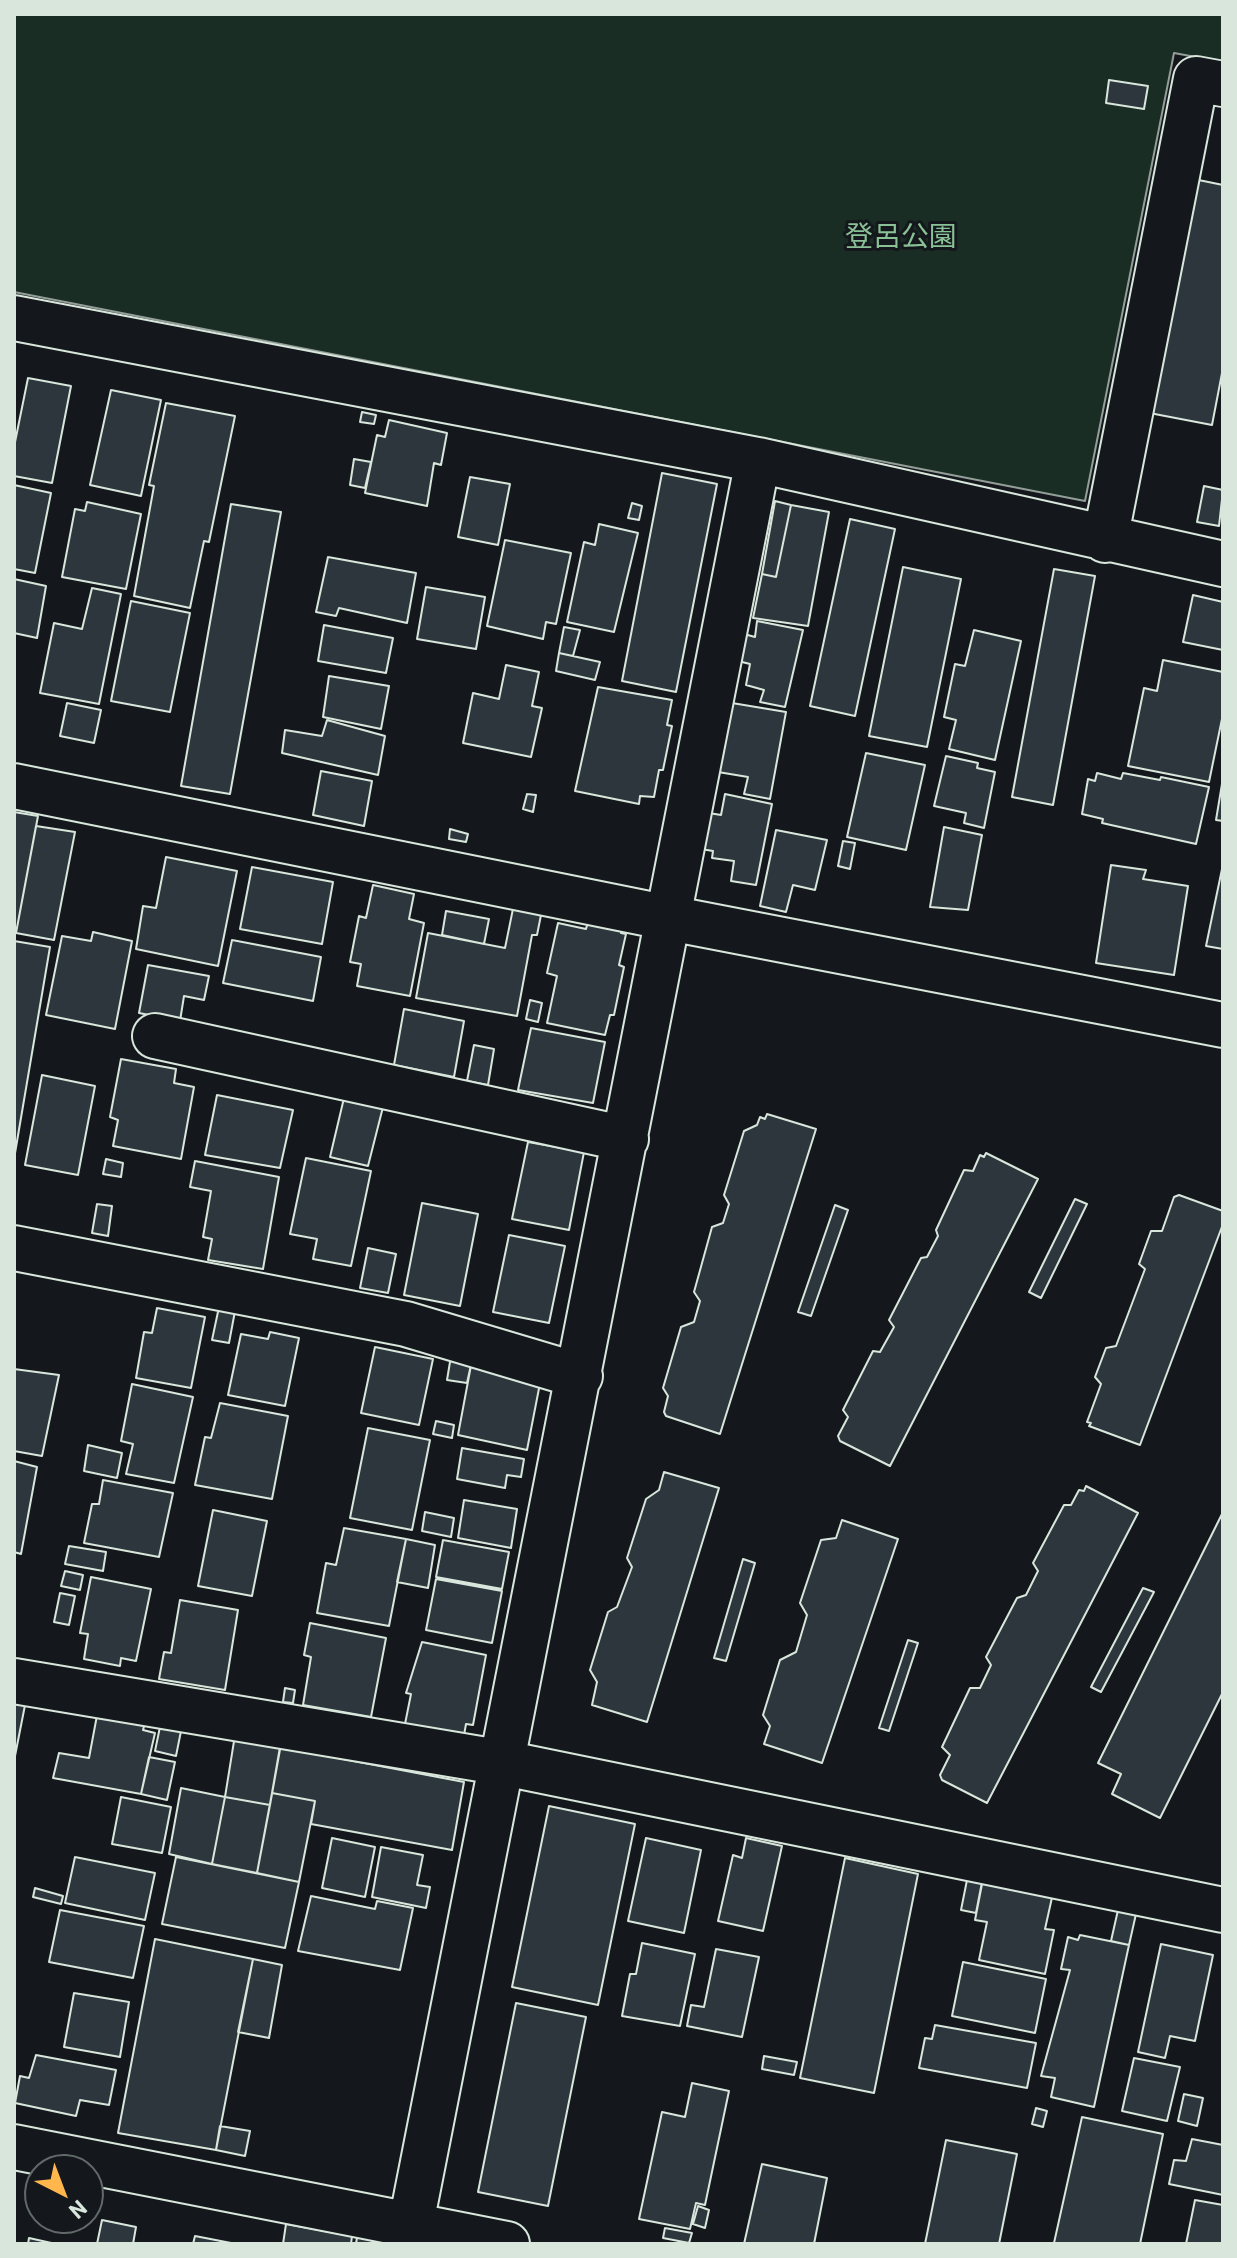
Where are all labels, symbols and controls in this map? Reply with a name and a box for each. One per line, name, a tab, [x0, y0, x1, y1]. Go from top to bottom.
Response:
park label: 登呂公園	[845, 220, 957, 254]
north arrow	[24, 2154, 104, 2234]
text: N	[65, 2196, 93, 2225]

